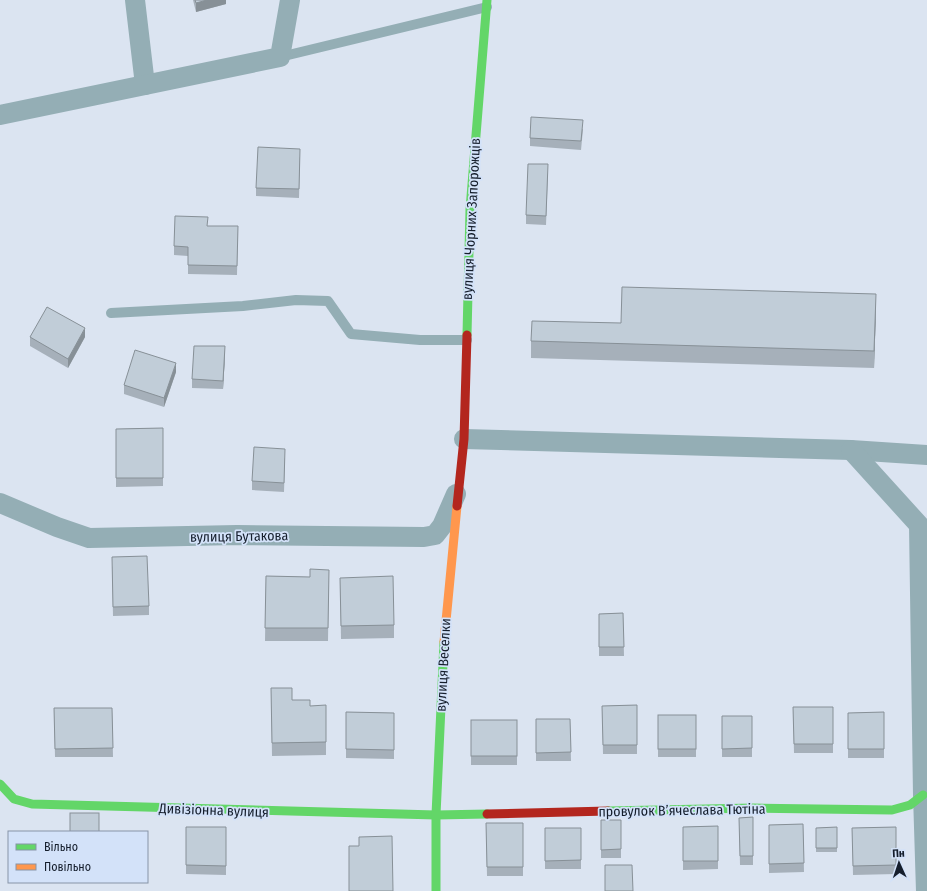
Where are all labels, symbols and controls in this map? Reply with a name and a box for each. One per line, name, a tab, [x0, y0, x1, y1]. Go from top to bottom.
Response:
street label: вулиця Чорних Запорожців	[459, 138, 484, 300]
street label: вулиця Бутакова	[190, 527, 289, 546]
street label: вулиця Веселки	[433, 618, 454, 712]
street label: Дивізіонна вулиця	[158, 800, 269, 821]
street label: провулок Вʼячеслава Тютіна	[598, 801, 766, 820]
legend	[8, 831, 148, 883]
text: Вільно	[44, 840, 78, 854]
north arrow	[879, 843, 919, 883]
text: Пн	[892, 847, 905, 860]
text: Повільно	[44, 860, 91, 874]

